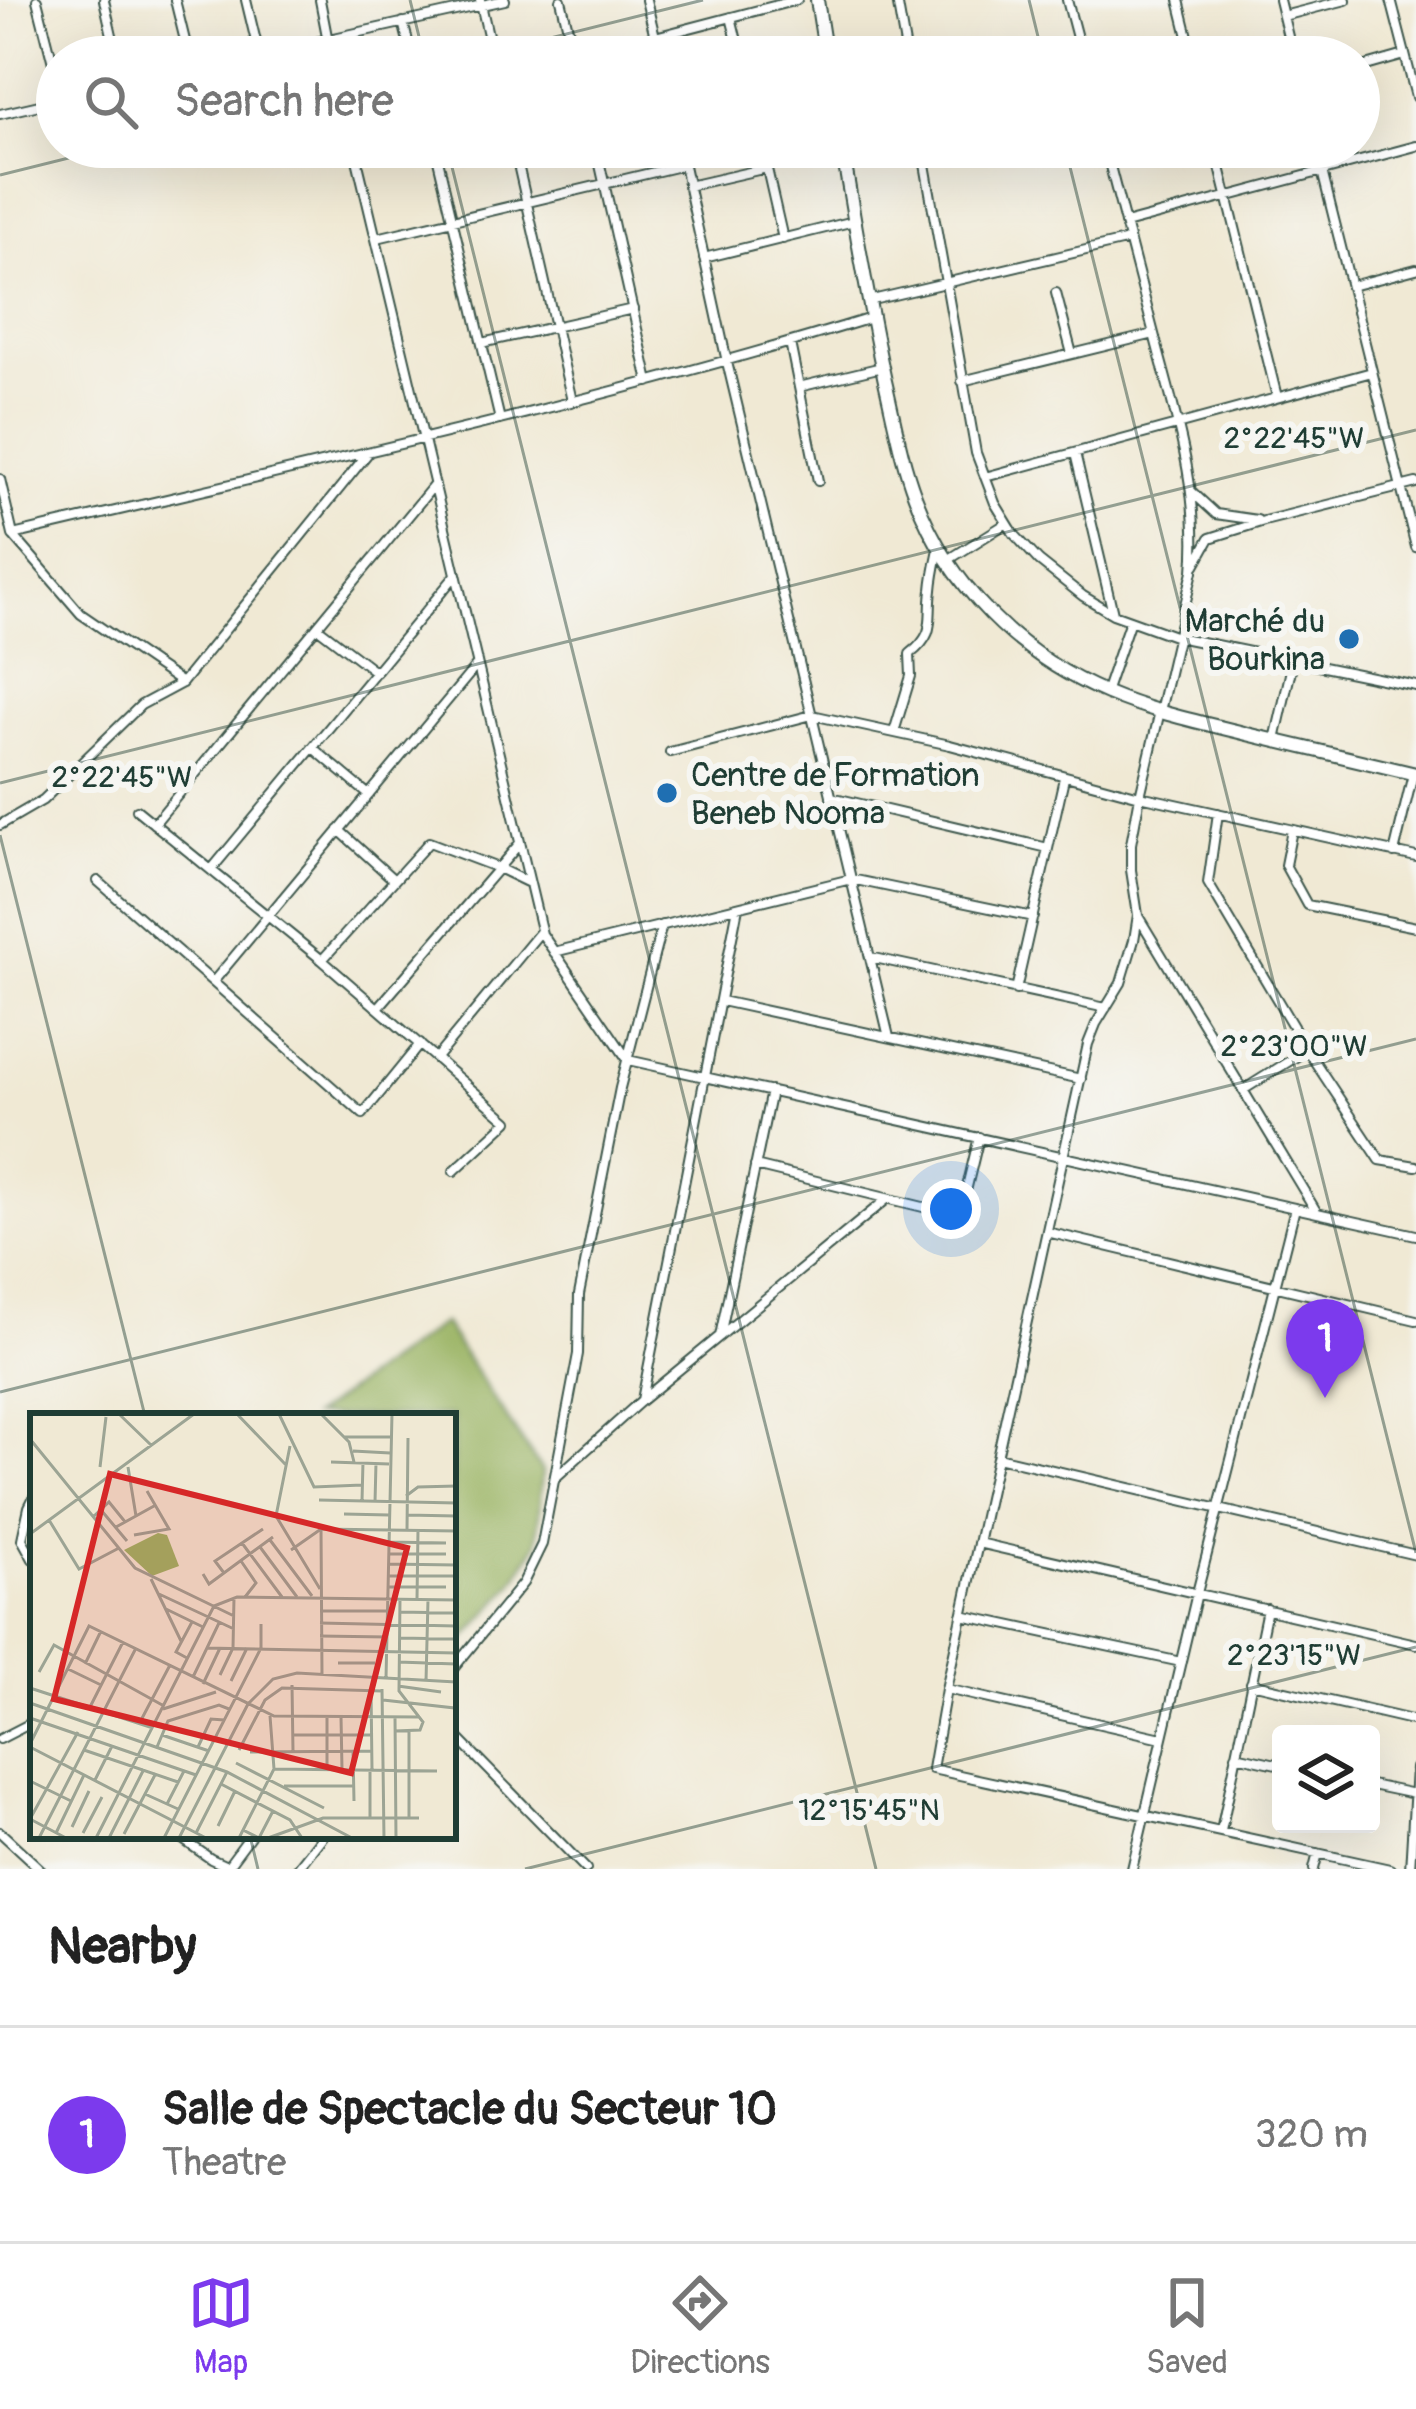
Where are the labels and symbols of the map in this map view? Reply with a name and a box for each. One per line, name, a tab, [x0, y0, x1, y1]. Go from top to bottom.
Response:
text: 2°22'45"W	[1224, 420, 1364, 457]
place label: Marché du Bourkina	[1184, 601, 1325, 680]
marker: Marché du Bourkina	[1336, 626, 1362, 652]
place label: Centre de Formation Beneb Nooma	[691, 755, 980, 834]
text: 2°22'45"W	[52, 759, 192, 796]
marker: Centre de Formation Beneb Nooma	[654, 780, 680, 806]
text: 2°23'00"W	[1220, 1028, 1368, 1065]
your location	[921, 1179, 981, 1239]
pin: 1	[1286, 1299, 1364, 1398]
inset map	[30, 1413, 456, 1839]
text: 2°23'15"W	[1227, 1637, 1361, 1674]
text: 12°15'45"N	[798, 1792, 940, 1829]

